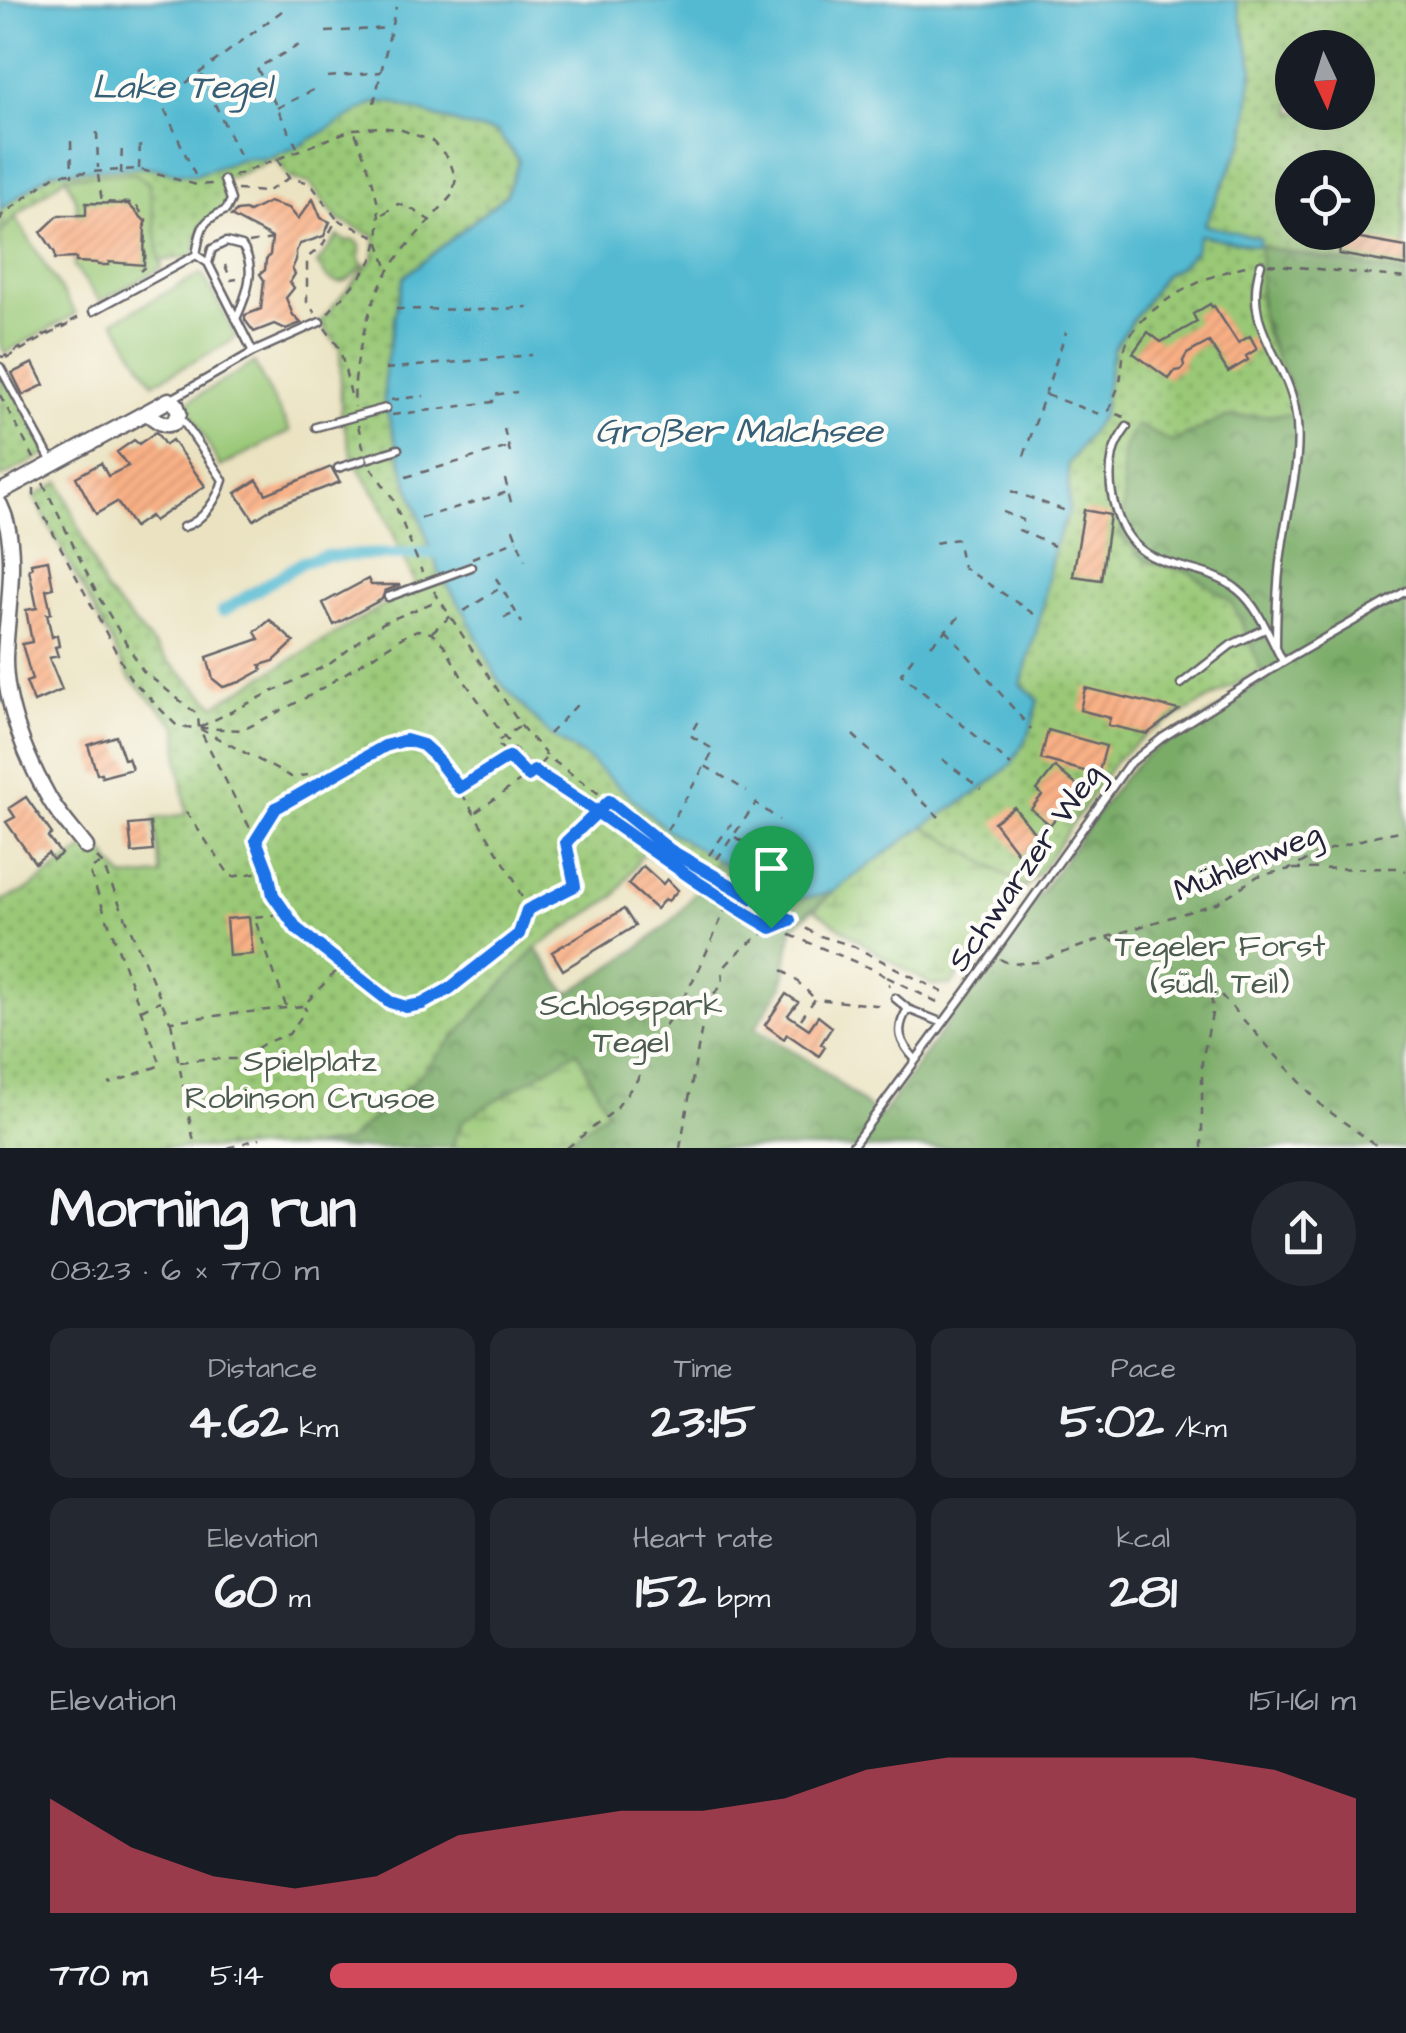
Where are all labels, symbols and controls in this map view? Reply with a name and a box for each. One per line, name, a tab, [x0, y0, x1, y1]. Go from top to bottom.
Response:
north arrow	[1275, 30, 1375, 130]
map controls	[1275, 30, 1375, 250]
water label: Lake Tegel	[92, 63, 276, 113]
button: locate	[1275, 150, 1375, 250]
water label: Großer Malchsee	[595, 407, 885, 456]
street label: Schwarzer Weg	[937, 755, 1114, 981]
street label: Mühlenweg	[1167, 811, 1328, 914]
pin	[729, 826, 814, 929]
icon: arrive	[744, 841, 799, 896]
park label: Tegeler Forst (südl. Teil)	[1115, 924, 1325, 1006]
park label: Schlosspark Tegel	[539, 983, 723, 1065]
park label: Spielplatz Robinson Crusoe	[185, 1039, 435, 1121]
text: Morning run	[50, 1172, 356, 1248]
button: share	[1251, 1181, 1356, 1286]
text: 08:23 · 6 × 770 m	[50, 1248, 319, 1293]
text: Distance	[208, 1349, 317, 1388]
text: Time	[674, 1349, 732, 1388]
text: Pace	[1111, 1349, 1176, 1388]
text: 4.62	[187, 1388, 288, 1457]
text: 23:15	[651, 1388, 755, 1457]
text: 5:02	[1060, 1388, 1164, 1457]
text: km	[288, 1409, 338, 1448]
text: /km	[1164, 1409, 1227, 1448]
text: Elevation	[208, 1519, 318, 1558]
text: Heart rate	[633, 1519, 773, 1558]
text: kcal	[1117, 1519, 1170, 1558]
text: 60	[215, 1558, 278, 1627]
text: 152	[636, 1558, 706, 1627]
text: 281	[1110, 1558, 1177, 1627]
text: m	[278, 1579, 311, 1618]
text: bpm	[706, 1579, 770, 1618]
text: Elevation	[50, 1678, 176, 1723]
text: 151–161 m	[1249, 1678, 1356, 1723]
text: 770 m	[50, 1953, 147, 1998]
text: 5:14	[210, 1953, 264, 1998]

